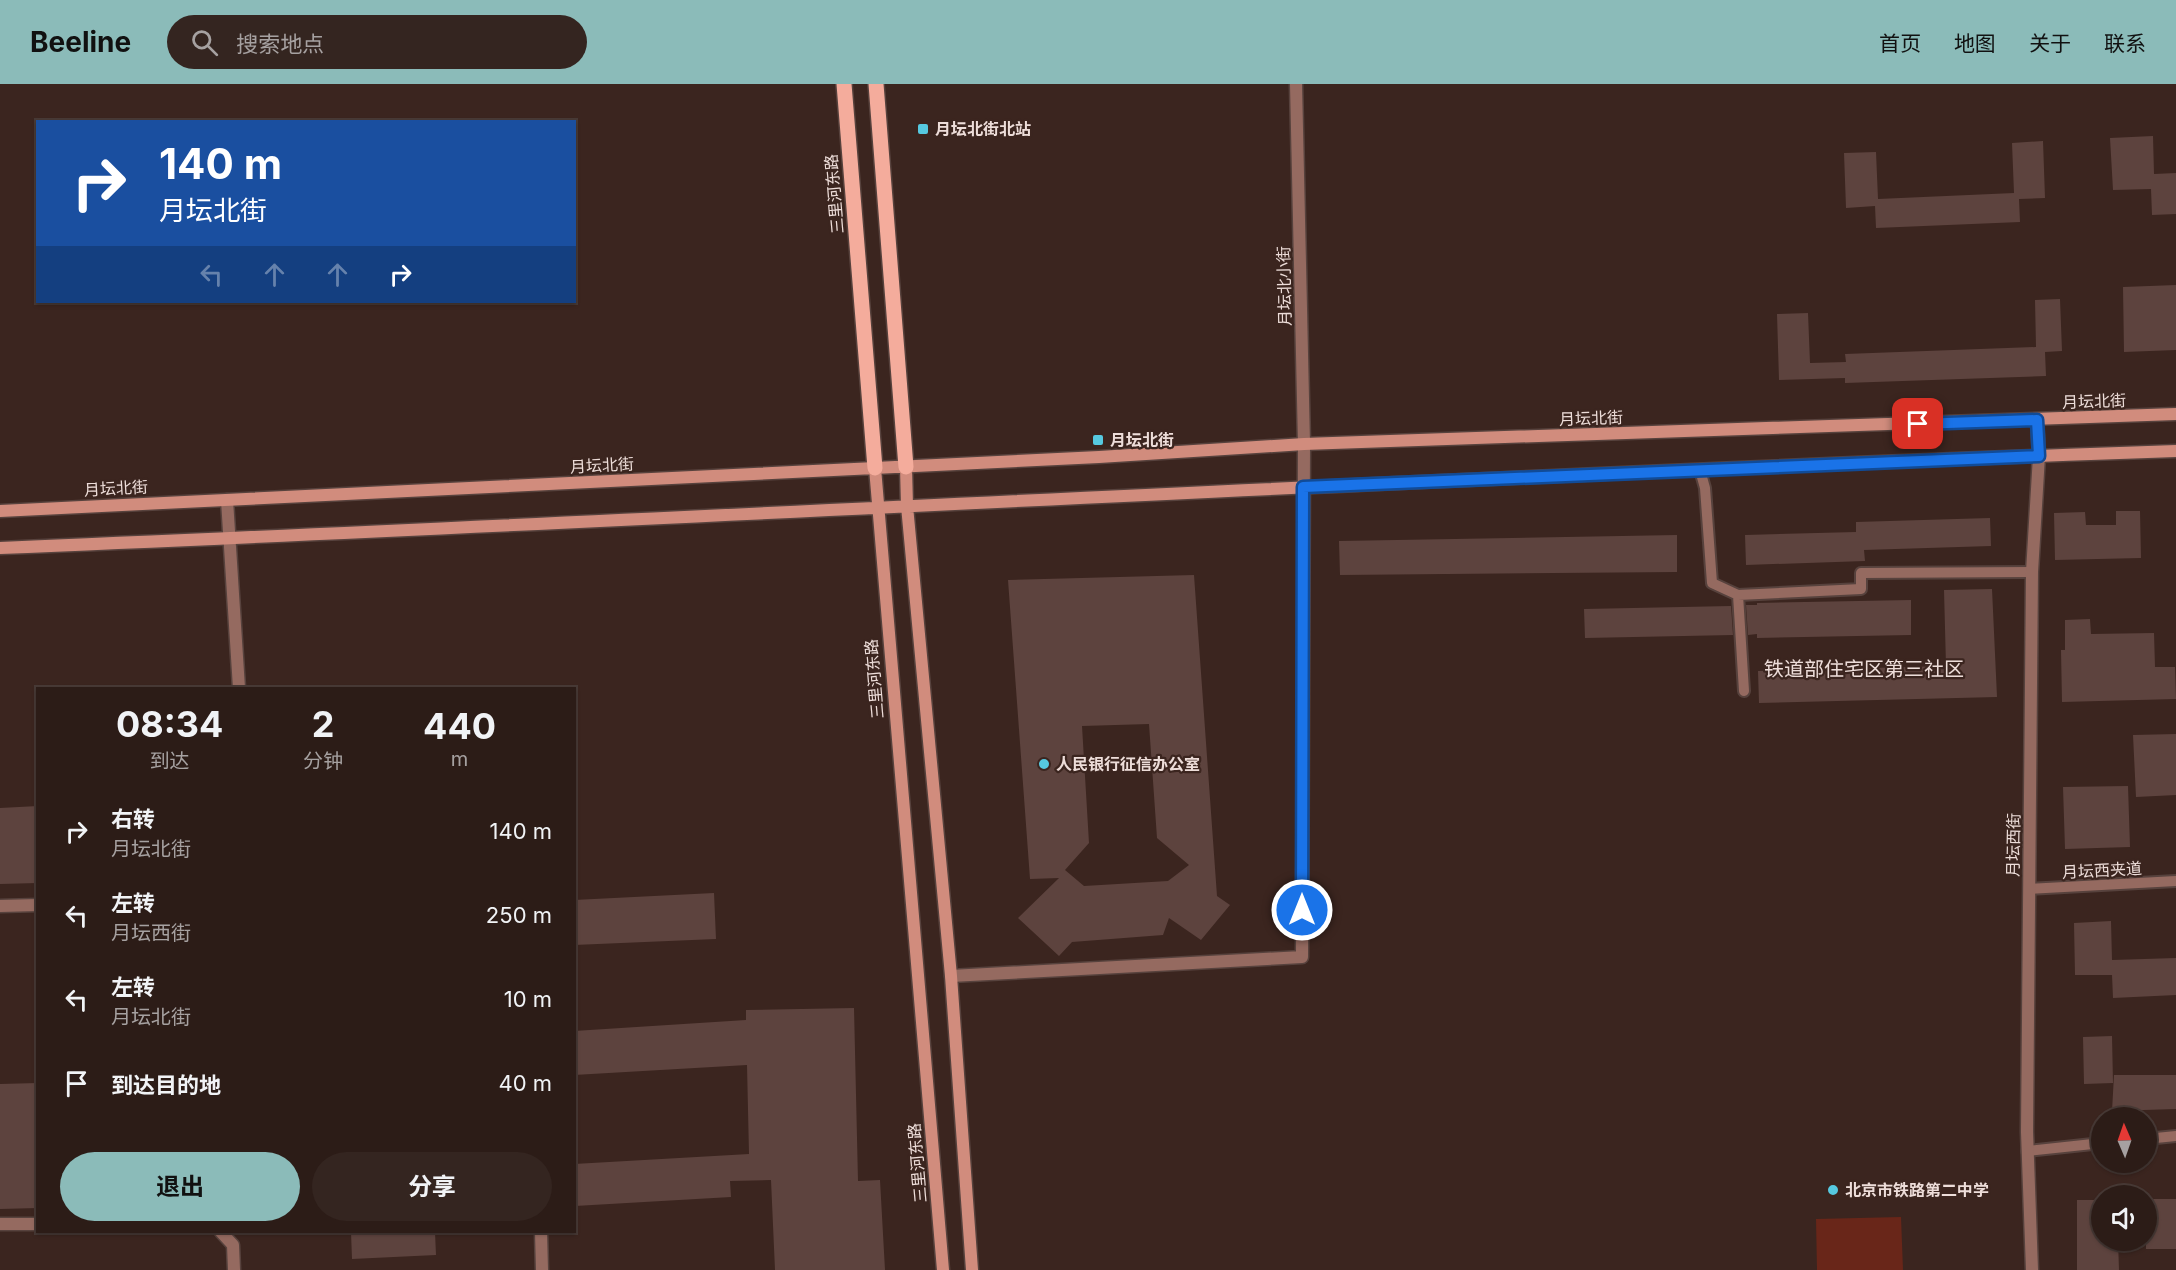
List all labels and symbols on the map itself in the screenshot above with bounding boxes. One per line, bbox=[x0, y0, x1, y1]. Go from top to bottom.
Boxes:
place label: 月坛北街北站 bbox=[935, 119, 1031, 139]
marker: 月坛北街北站 bbox=[916, 122, 930, 136]
street label: 三里河东路 bbox=[821, 153, 847, 235]
street label: 月坛北小街 bbox=[1273, 246, 1295, 326]
street label: 月坛北街 bbox=[2062, 390, 2126, 412]
pin bbox=[1892, 398, 1943, 449]
street label: 月坛北街 bbox=[1559, 407, 1623, 429]
place label: 月坛北街 bbox=[1110, 430, 1174, 450]
marker: 月坛北街 bbox=[1091, 433, 1105, 447]
street label: 月坛北街 bbox=[570, 453, 634, 477]
street label: 月坛北街 bbox=[84, 476, 148, 500]
street label: 三里河东路 bbox=[861, 638, 887, 720]
district label: 铁道部住宅区第三社区 bbox=[1764, 657, 1964, 681]
place label: 人民银行征信办公室 bbox=[1056, 754, 1200, 774]
marker: 人民银行征信办公室 bbox=[1037, 757, 1051, 771]
street label: 月坛西街 bbox=[2002, 813, 2024, 877]
street label: 月坛西夹道 bbox=[2062, 858, 2142, 882]
position arrow bbox=[1270, 878, 1334, 942]
north arrow bbox=[2091, 1107, 2157, 1173]
street label: 三里河东路 bbox=[904, 1122, 930, 1204]
place label: 北京市铁路第二中学 bbox=[1845, 1180, 1989, 1200]
marker: 北京市铁路第二中学 bbox=[1826, 1183, 1840, 1197]

